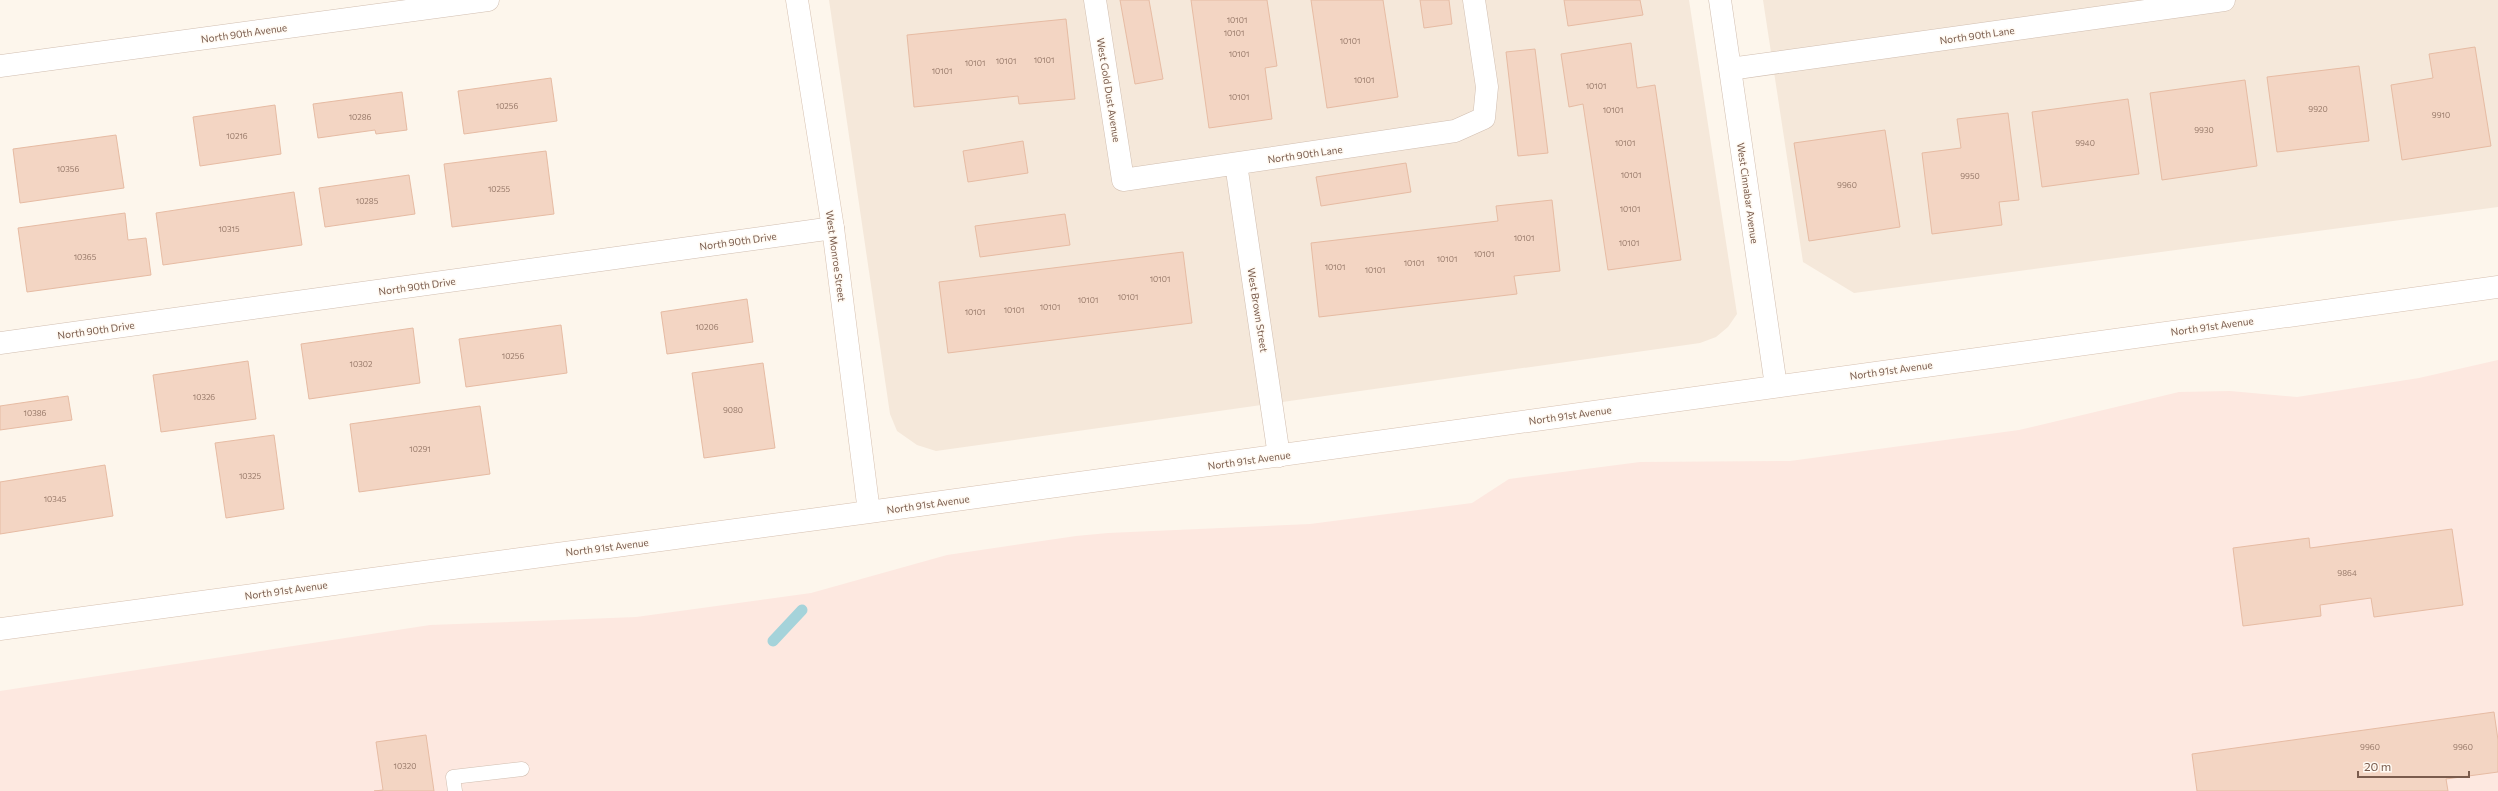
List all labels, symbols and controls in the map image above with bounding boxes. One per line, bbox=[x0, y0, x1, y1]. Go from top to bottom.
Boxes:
house number: 10101 bbox=[1227, 15, 1247, 25]
street label: North 90th Avenue bbox=[200, 21, 288, 45]
street label: North 90th Lane bbox=[1939, 24, 2015, 46]
house number: 10101 bbox=[1224, 28, 1244, 38]
house number: 10101 bbox=[1340, 36, 1360, 46]
street label: West Gold Dust Avenue bbox=[1095, 37, 1123, 143]
house number: 10101 bbox=[1229, 49, 1249, 59]
house number: 10101 bbox=[1034, 55, 1054, 65]
house number: 10101 bbox=[996, 56, 1016, 66]
house number: 10101 bbox=[965, 58, 985, 68]
house number: 10101 bbox=[932, 66, 952, 76]
house number: 10101 bbox=[1354, 75, 1374, 85]
house number: 10101 bbox=[1586, 81, 1606, 91]
house number: 10101 bbox=[1229, 92, 1249, 102]
house number: 10256 bbox=[496, 101, 518, 111]
house number: 9920 bbox=[2308, 104, 2328, 114]
house number: 10101 bbox=[1603, 105, 1623, 115]
house number: 9910 bbox=[2432, 110, 2450, 120]
house number: 10286 bbox=[349, 112, 372, 122]
house number: 9930 bbox=[2194, 125, 2214, 135]
house number: 10216 bbox=[226, 131, 248, 141]
house number: 10101 bbox=[1615, 138, 1635, 148]
house number: 9940 bbox=[2075, 138, 2095, 148]
street label: West Cinnabar Avenue bbox=[1735, 142, 1761, 244]
street label: North 90th Lane bbox=[1267, 143, 1343, 165]
house number: 10356 bbox=[57, 164, 79, 174]
house number: 10101 bbox=[1621, 170, 1641, 180]
house number: 9950 bbox=[1960, 171, 1980, 181]
house number: 9960 bbox=[1837, 180, 1857, 190]
house number: 10255 bbox=[488, 184, 511, 194]
house number: 10285 bbox=[356, 196, 379, 206]
house number: 10101 bbox=[1620, 204, 1640, 214]
street label: West Monroe Street bbox=[824, 210, 848, 302]
house number: 10315 bbox=[218, 224, 240, 234]
street label: North 90th Drive bbox=[699, 230, 777, 252]
house number: 10101 bbox=[1514, 233, 1534, 243]
house number: 10101 bbox=[1619, 238, 1639, 248]
house number: 10101 bbox=[1474, 249, 1494, 259]
house number: 10365 bbox=[74, 252, 97, 262]
house number: 10101 bbox=[1437, 254, 1457, 264]
house number: 10101 bbox=[1404, 258, 1424, 268]
house number: 10101 bbox=[1325, 262, 1345, 272]
house number: 10101 bbox=[1365, 265, 1385, 275]
street label: West Brown Street bbox=[1245, 267, 1271, 353]
house number: 10101 bbox=[1150, 274, 1170, 284]
street label: North 90th Drive bbox=[378, 275, 456, 297]
house number: 10101 bbox=[1118, 292, 1138, 302]
house number: 10101 bbox=[1078, 295, 1098, 305]
house number: 10101 bbox=[1040, 302, 1060, 312]
house number: 10101 bbox=[1004, 305, 1024, 315]
house number: 10101 bbox=[965, 307, 985, 317]
street label: North 91st Avenue bbox=[2170, 314, 2254, 338]
street label: North 90th Drive bbox=[57, 319, 135, 341]
house number: 10206 bbox=[695, 322, 719, 332]
house number: 10256 bbox=[502, 351, 524, 361]
street label: North 91st Avenue bbox=[1849, 358, 1933, 382]
house number: 10302 bbox=[350, 359, 373, 369]
house number: 10326 bbox=[193, 392, 215, 402]
street label: North 91st Avenue bbox=[1528, 403, 1612, 427]
house number: 9080 bbox=[723, 405, 743, 415]
house number: 10386 bbox=[24, 408, 47, 418]
house number: 10291 bbox=[409, 444, 431, 454]
street label: North 91st Avenue bbox=[1207, 448, 1291, 472]
house number: 10325 bbox=[239, 471, 261, 481]
street label: North 91st Avenue bbox=[886, 492, 970, 516]
house number: 10345 bbox=[44, 494, 67, 504]
street label: North 91st Avenue bbox=[565, 536, 649, 558]
house number: 9864 bbox=[2337, 568, 2357, 578]
street label: North 91st Avenue bbox=[244, 578, 328, 602]
house number: 9960 bbox=[2360, 742, 2380, 752]
house number: 9960 bbox=[2453, 742, 2473, 752]
scale bar bbox=[2358, 753, 2469, 779]
text: 20 m bbox=[2364, 759, 2391, 773]
house number: 10320 bbox=[394, 761, 416, 771]

